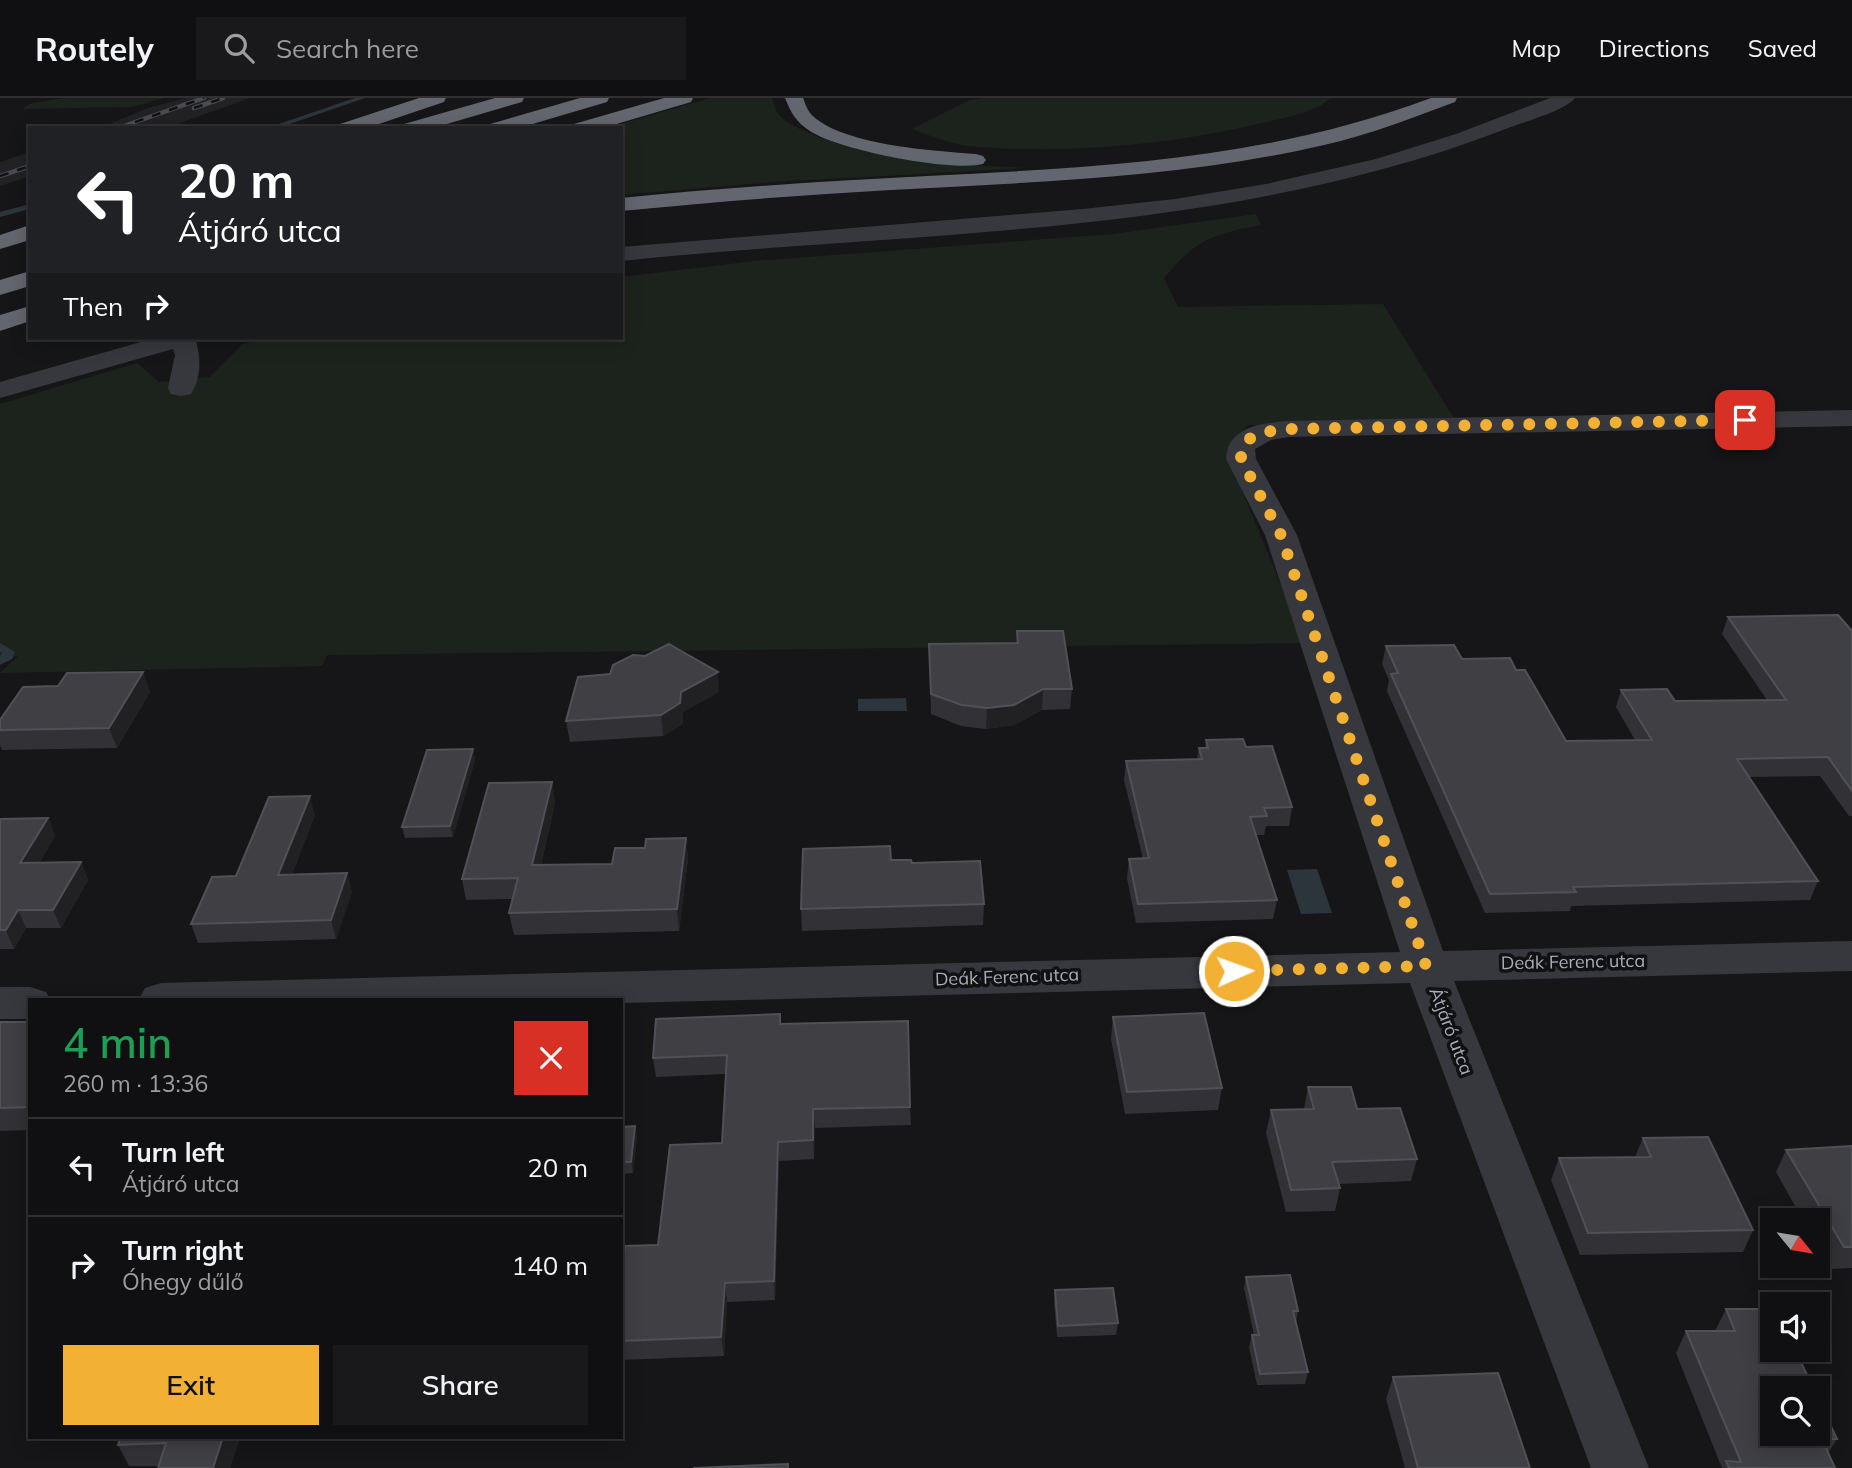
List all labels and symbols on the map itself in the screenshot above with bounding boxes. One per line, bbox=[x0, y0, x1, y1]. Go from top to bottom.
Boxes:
pin bbox=[1715, 390, 1775, 450]
position arrow bbox=[1197, 934, 1271, 1008]
street label: Deák Ferenc utca bbox=[1501, 949, 1645, 974]
street label: Deák Ferenc utca bbox=[935, 962, 1079, 991]
street label: Átjáró utca bbox=[1424, 984, 1479, 1078]
north arrow bbox=[1760, 1208, 1830, 1278]

